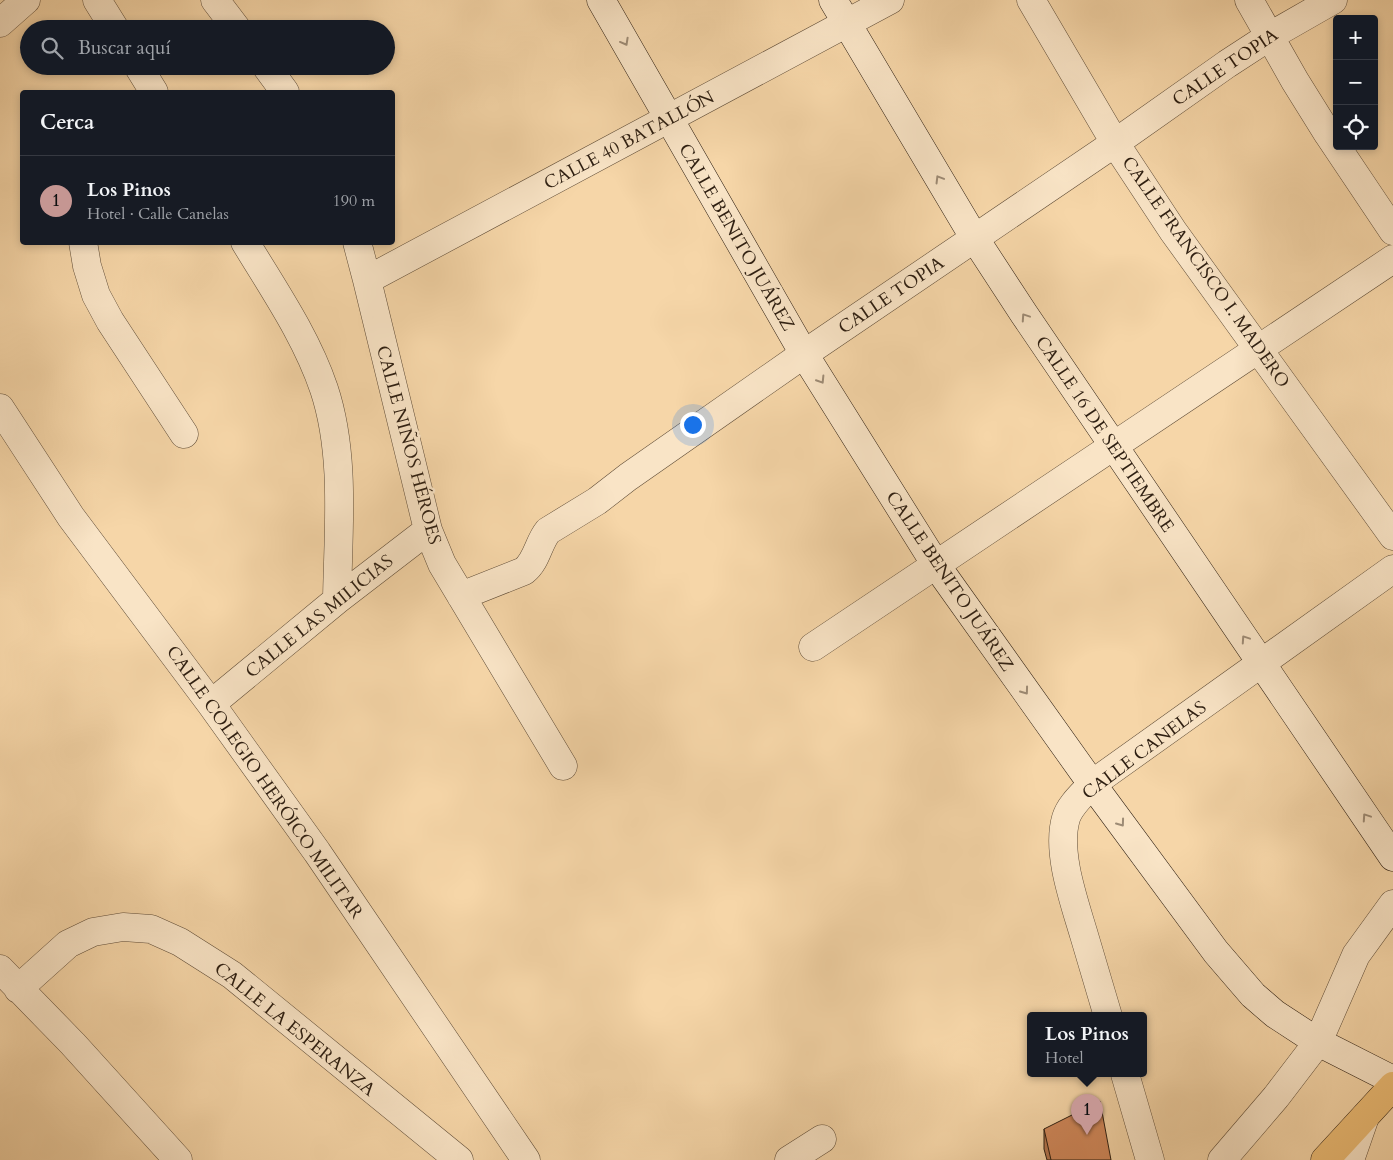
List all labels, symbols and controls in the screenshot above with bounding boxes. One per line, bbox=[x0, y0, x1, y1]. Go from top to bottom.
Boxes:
map controls bbox=[1333, 15, 1378, 150]
button: + bbox=[1333, 15, 1378, 60]
search box bbox=[20, 20, 395, 75]
street label: CALLE TOPIA bbox=[1167, 23, 1283, 112]
icon: search bbox=[38, 34, 66, 62]
text: Buscar aquí bbox=[78, 35, 171, 61]
one-way arrow bbox=[619, 37, 629, 46]
button: − bbox=[1333, 60, 1378, 105]
street label: CALLE 40 BATALLÓN bbox=[540, 85, 719, 196]
button: locate bbox=[1333, 105, 1378, 150]
text: Cerca bbox=[40, 108, 94, 137]
street label: CALLE BENITO JUÁREZ bbox=[673, 139, 801, 336]
street label: CALLE FRANCISCO I. MADERO bbox=[1116, 152, 1295, 393]
one-way arrow bbox=[935, 176, 945, 185]
text: Los Pinos bbox=[87, 177, 171, 203]
text: 1 bbox=[52, 190, 60, 212]
text: 190 m bbox=[333, 190, 375, 212]
text: Hotel · Calle Canelas bbox=[87, 203, 229, 225]
street label: CALLE TOPIA bbox=[833, 251, 949, 340]
one-way arrow bbox=[1022, 313, 1032, 322]
street label: CALLE 16 DE SEPTIEMBRE bbox=[1029, 331, 1180, 537]
street label: CALLE NIÑOS HÉROES bbox=[370, 343, 447, 547]
one-way arrow bbox=[814, 375, 824, 384]
your location bbox=[680, 412, 706, 438]
street label: CALLE BENITO JUÁREZ bbox=[880, 486, 1019, 676]
street label: CALLE LAS MILICIAS bbox=[240, 549, 399, 684]
one-way arrow bbox=[1242, 635, 1251, 644]
street label: CALLE COLEGIO HERÓICO MILITAR bbox=[160, 641, 369, 924]
one-way arrow bbox=[1020, 685, 1028, 694]
street label: CALLE CANELAS bbox=[1077, 695, 1212, 806]
one-way arrow bbox=[1363, 813, 1372, 823]
one-way arrow bbox=[1115, 817, 1123, 826]
street label: CALLE LA ESPERANZA bbox=[209, 956, 381, 1102]
popup bbox=[1027, 1012, 1147, 1077]
text: Los Pinos bbox=[1045, 1021, 1129, 1047]
text: Hotel bbox=[1045, 1047, 1084, 1069]
pin: 1 bbox=[1071, 1094, 1103, 1135]

